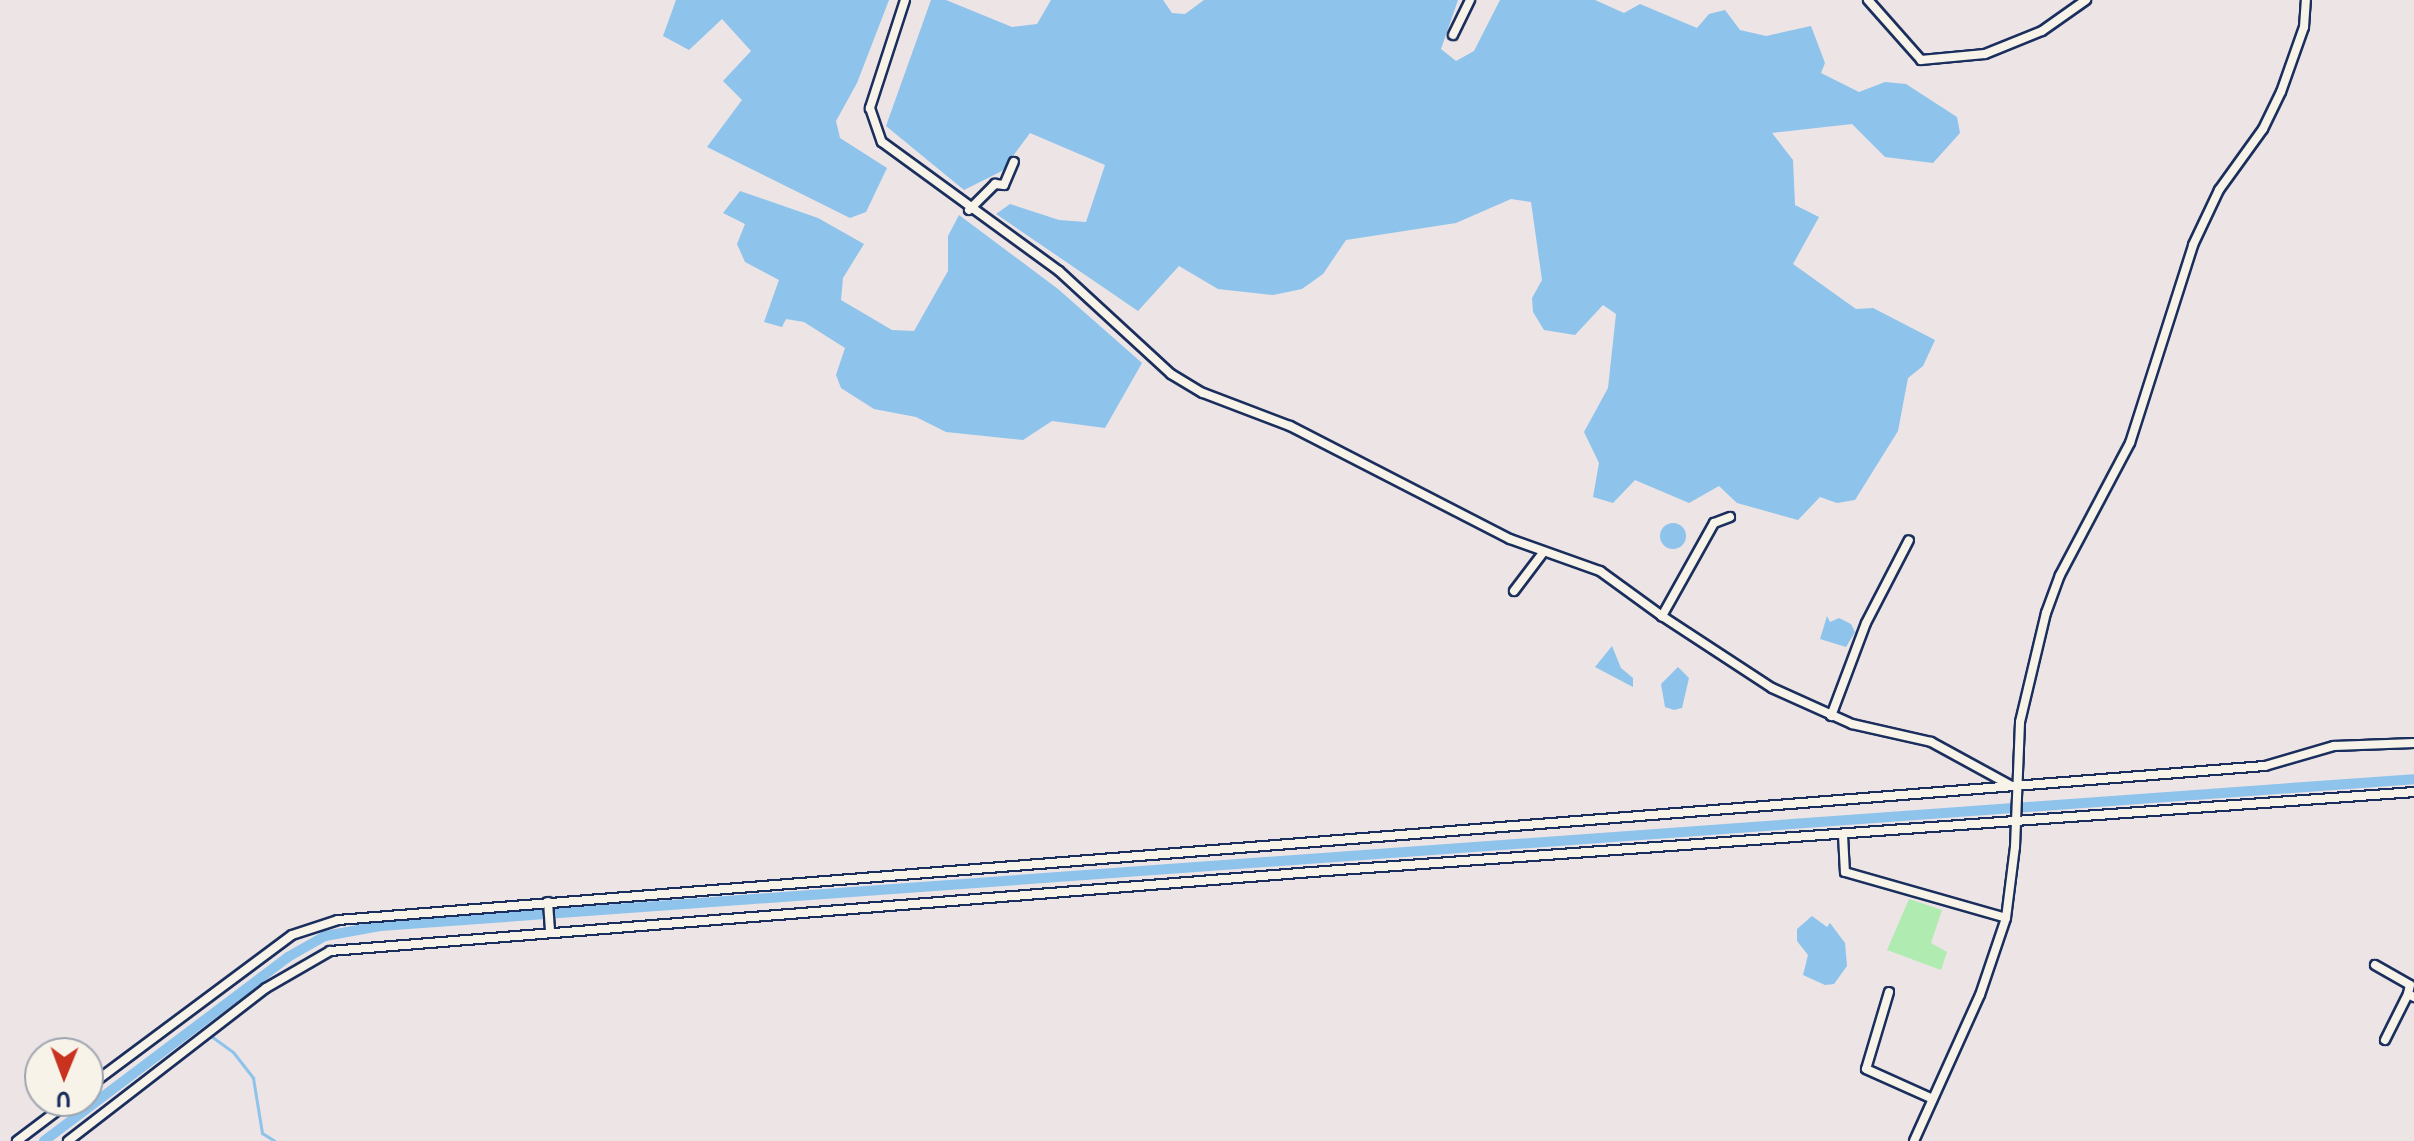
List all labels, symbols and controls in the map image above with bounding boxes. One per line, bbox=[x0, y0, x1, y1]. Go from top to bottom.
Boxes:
north arrow bbox=[24, 1037, 104, 1117]
text: U bbox=[56, 1086, 71, 1113]

